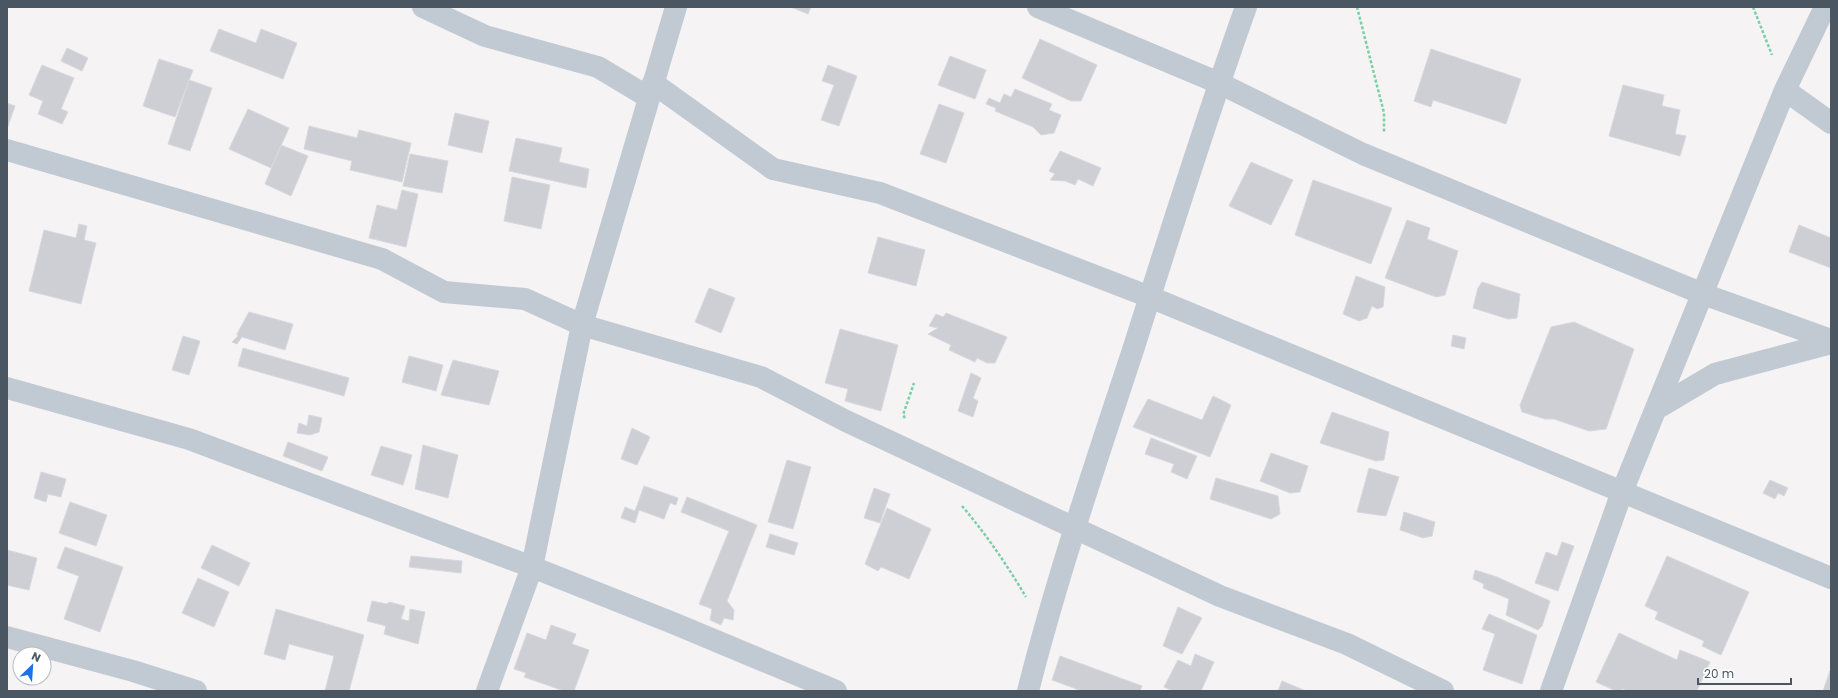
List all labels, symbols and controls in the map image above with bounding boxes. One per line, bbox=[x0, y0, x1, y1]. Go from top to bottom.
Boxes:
north arrow bbox=[12, 646, 52, 686]
text: N bbox=[29, 648, 43, 666]
scale bar bbox=[1698, 660, 1791, 686]
text: 20 m bbox=[1704, 665, 1734, 682]

